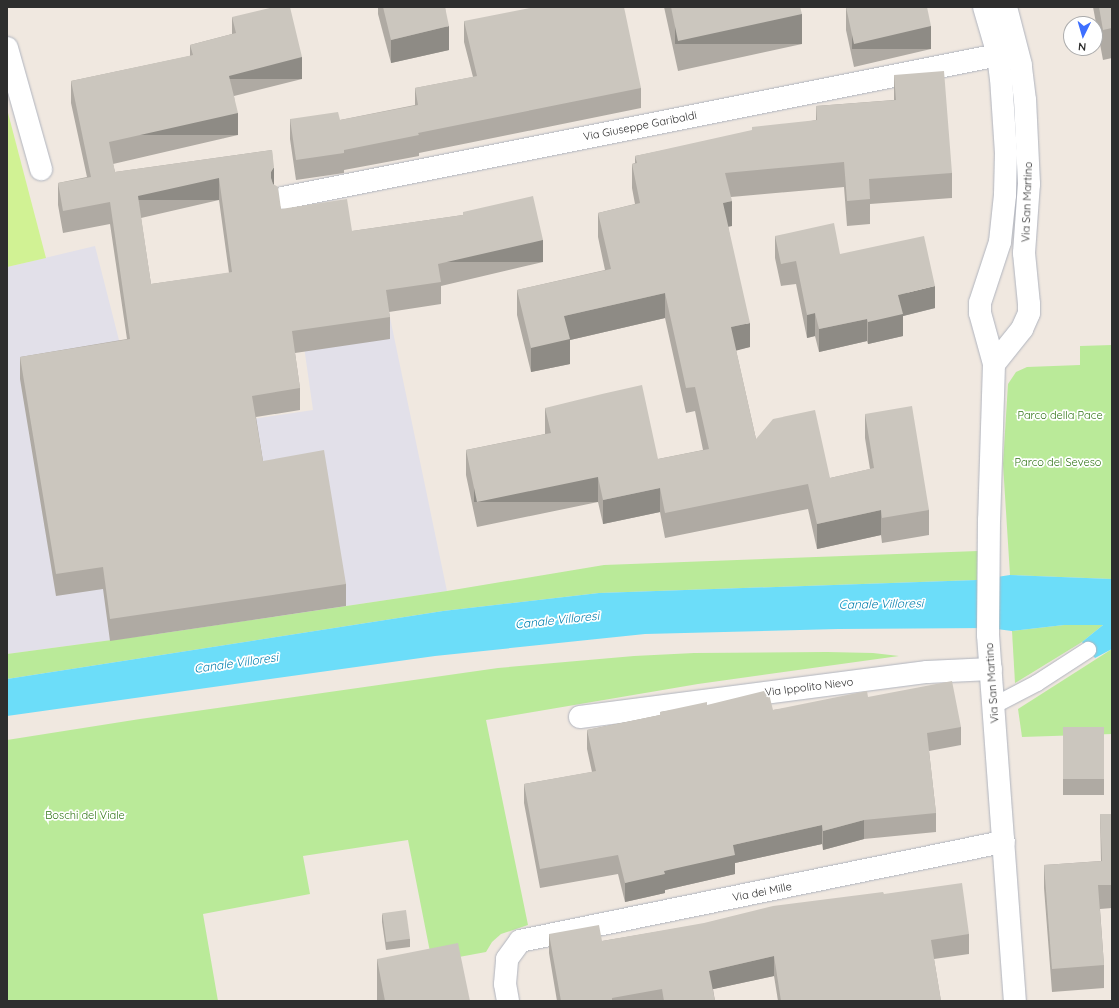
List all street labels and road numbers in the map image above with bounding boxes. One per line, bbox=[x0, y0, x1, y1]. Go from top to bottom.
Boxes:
street label: Via Giuseppe Garibaldi bbox=[582, 109, 698, 143]
street label: Via San Martino bbox=[1019, 161, 1035, 243]
street label: Via San Martino bbox=[983, 642, 1001, 724]
street label: Via Ippolito Nievo bbox=[764, 675, 854, 699]
street label: Via dei Mille bbox=[731, 880, 793, 904]

